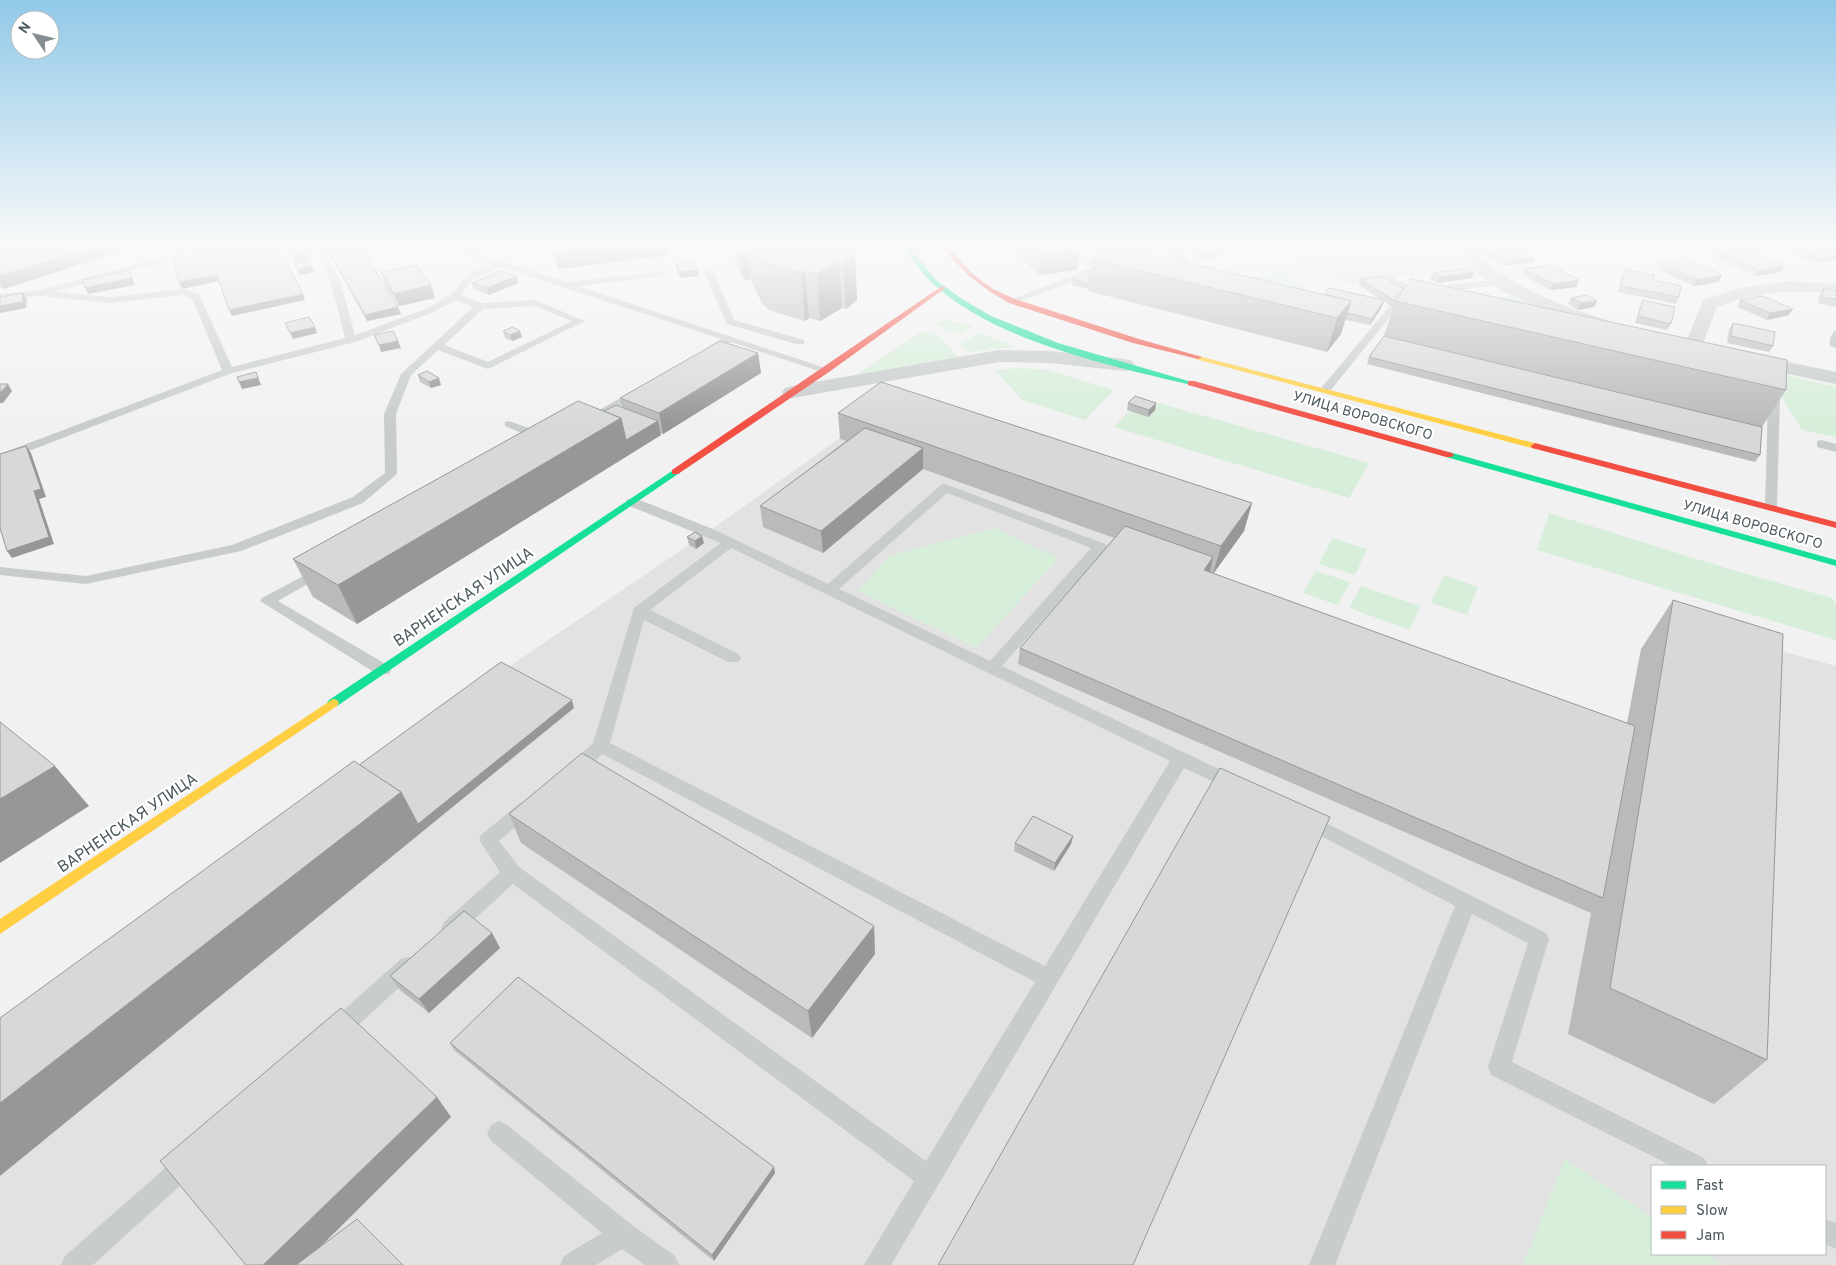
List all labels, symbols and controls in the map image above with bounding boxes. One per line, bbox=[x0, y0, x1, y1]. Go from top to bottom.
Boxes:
north arrow bbox=[10, 10, 60, 60]
text: N bbox=[16, 19, 35, 37]
street label: УЛИЦА ВОРОВСКОГО bbox=[1291, 388, 1434, 445]
street label: УЛИЦА ВОРОВСКОГО bbox=[1681, 497, 1824, 554]
street label: ВАРНЕНСКАЯ УЛИЦА bbox=[390, 543, 538, 652]
street label: ВАРНЕНСКАЯ УЛИЦА bbox=[54, 769, 202, 878]
legend bbox=[1651, 1165, 1826, 1255]
text: Fast bbox=[1696, 1177, 1724, 1196]
text: Slow bbox=[1696, 1202, 1728, 1221]
text: Jam bbox=[1696, 1227, 1725, 1246]

